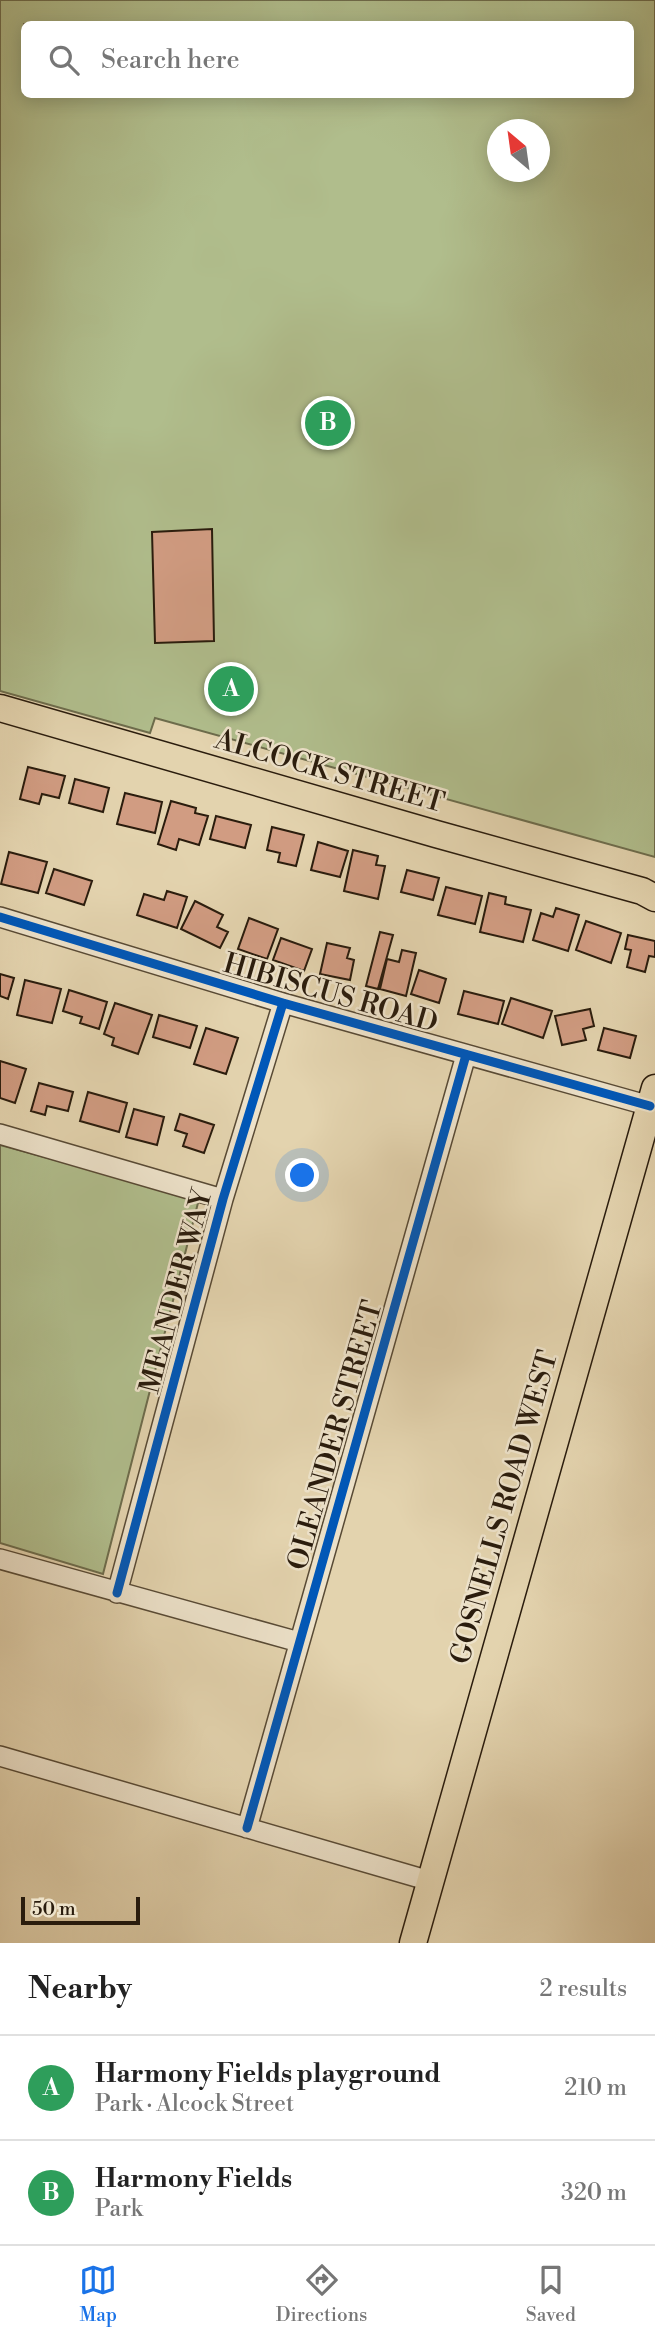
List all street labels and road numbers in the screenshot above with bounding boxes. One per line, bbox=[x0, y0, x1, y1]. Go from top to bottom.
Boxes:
street label: ALCOCK STREET bbox=[210, 722, 448, 821]
street label: HIBISCUS ROAD bbox=[219, 946, 442, 1041]
street label: MEANDER WAY bbox=[132, 1184, 221, 1397]
street label: OLEANDER STREET bbox=[280, 1297, 391, 1574]
street label: GOSNELLS ROAD WEST bbox=[443, 1347, 566, 1668]

